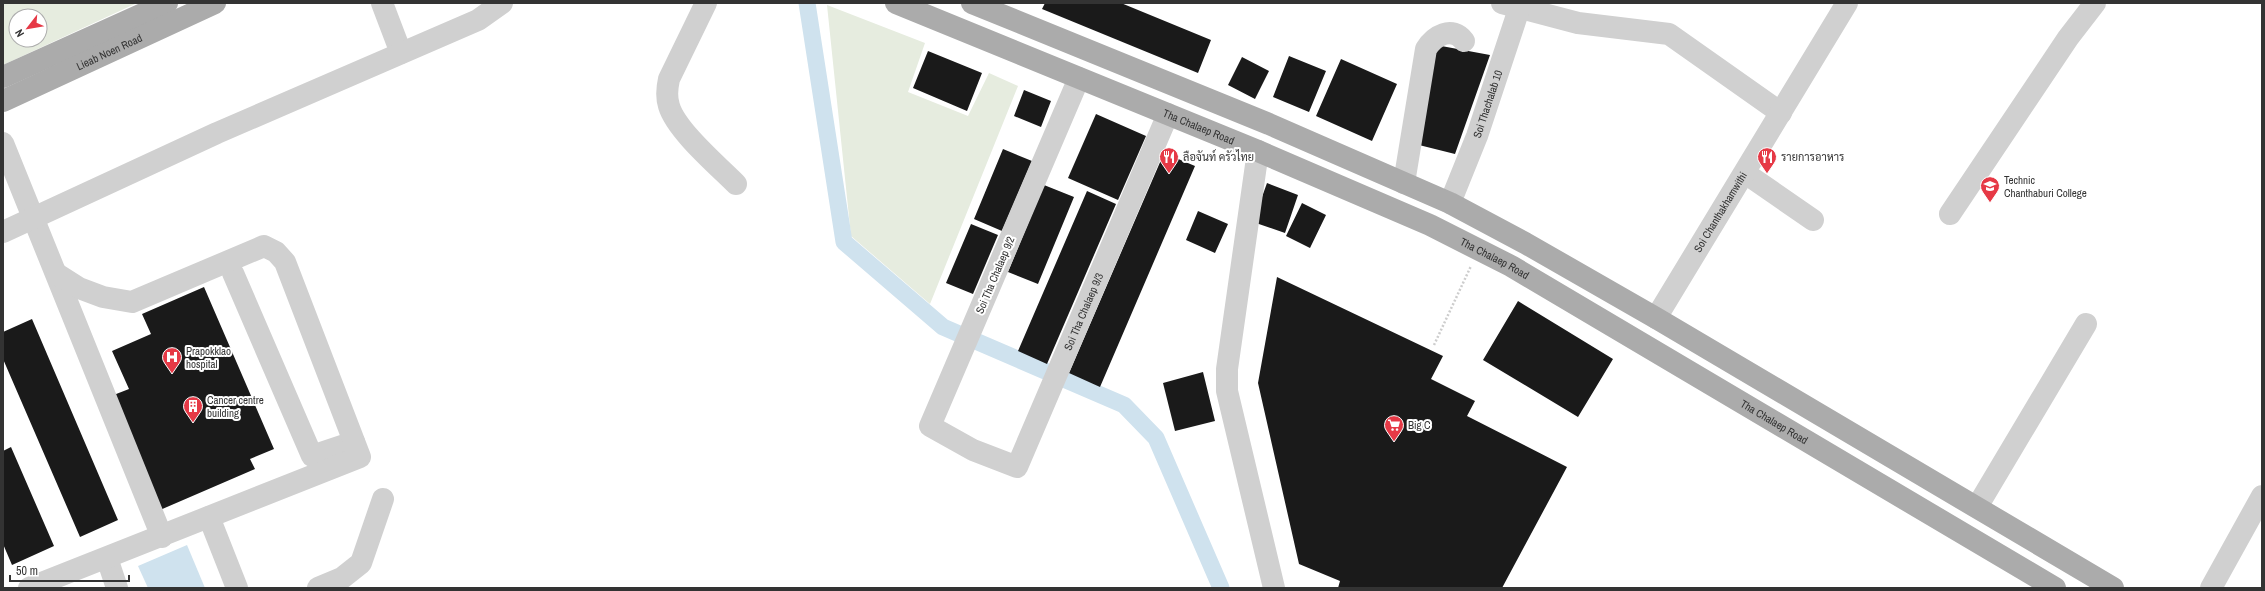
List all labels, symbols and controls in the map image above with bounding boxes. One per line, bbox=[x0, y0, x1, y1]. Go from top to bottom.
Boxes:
north arrow bbox=[8, 8, 48, 48]
text: N bbox=[12, 27, 27, 40]
street label: Lieab Noen Road bbox=[74, 31, 144, 73]
street label: Soi Thachalab 10 bbox=[1470, 68, 1505, 140]
street label: Tha Chalaep Road bbox=[1161, 106, 1236, 148]
restaurant icon: ลือจันท์ ครัวไทย bbox=[1158, 146, 1180, 174]
restaurant icon: รายการอาหาร bbox=[1756, 146, 1778, 174]
place label: ลือจันท์ ครัวไทย bbox=[1183, 149, 1254, 164]
place label: รายการอาหาร bbox=[1781, 150, 1844, 164]
street label: Soi Chanthakhamwithi bbox=[1691, 169, 1750, 255]
place label: Technic Chanthaburi College bbox=[2004, 173, 2087, 200]
school or university icon: Technic Chanthaburi College bbox=[1979, 175, 2001, 203]
street label: Soi Tha Chalaep 9/2 bbox=[972, 234, 1018, 316]
street label: Tha Chalaep Road bbox=[1458, 234, 1532, 282]
street label: Soi Tha Chalaep 9/3 bbox=[1061, 271, 1106, 352]
place label: Prapokklao hospital bbox=[186, 344, 231, 371]
hospital icon: Prapokklao hospital bbox=[161, 346, 183, 374]
place label: Cancer centre building bbox=[207, 393, 264, 420]
building icon: Cancer centre building bbox=[182, 395, 204, 423]
street label: Tha Chalaep Road bbox=[1738, 396, 1810, 447]
supermarket icon: Big C bbox=[1383, 414, 1405, 442]
place label: Big C bbox=[1408, 418, 1431, 432]
scale bar bbox=[10, 557, 129, 583]
text: 50 m bbox=[16, 563, 38, 579]

